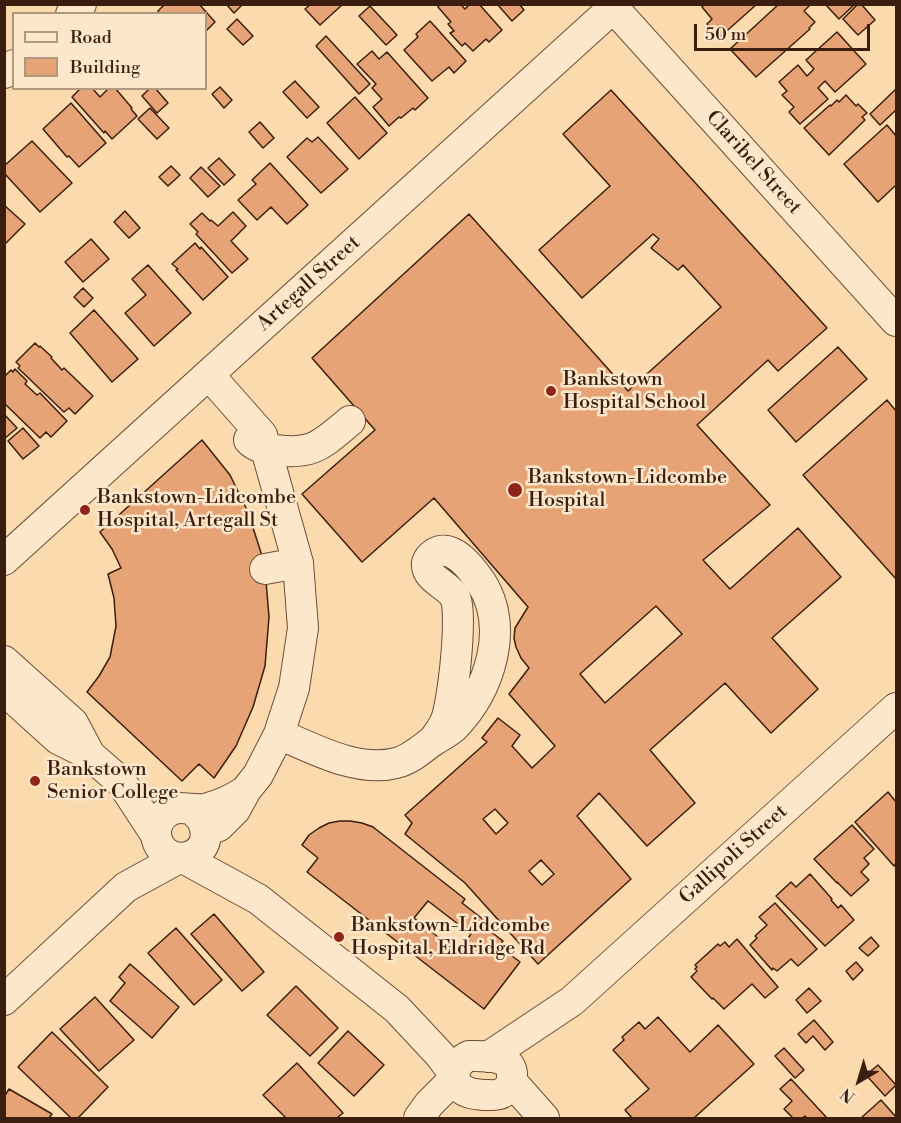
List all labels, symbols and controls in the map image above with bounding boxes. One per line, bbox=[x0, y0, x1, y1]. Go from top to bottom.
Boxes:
legend bbox=[12, 12, 207, 90]
scale bar bbox=[697, 12, 872, 50]
text: 50 m bbox=[705, 23, 746, 46]
text: Road bbox=[70, 26, 112, 49]
text: Building bbox=[70, 56, 140, 79]
street label: Claribel Street bbox=[700, 106, 806, 220]
street label: Artegall Street bbox=[252, 231, 366, 337]
place label: Bankstown Hospital School bbox=[563, 368, 706, 415]
marker: Bankstown Hospital School bbox=[544, 384, 558, 398]
place label: Bankstown-Lidcombe Hospital bbox=[528, 466, 727, 513]
marker: Bankstown-Lidcombe Hospital bbox=[506, 481, 524, 499]
place label: Bankstown-Lidcombe Hospital, Artegall St bbox=[97, 486, 296, 533]
marker: Bankstown-Lidcombe Hospital, Artegall St bbox=[78, 503, 92, 517]
place label: Bankstown Senior College bbox=[47, 758, 178, 805]
marker: Bankstown Senior College bbox=[28, 774, 42, 788]
street label: Gallipoli Street bbox=[675, 800, 793, 910]
place label: Bankstown-Lidcombe Hospital, Eldridge Rd bbox=[351, 914, 550, 961]
marker: Bankstown-Lidcombe Hospital, Eldridge Rd bbox=[332, 930, 346, 944]
north arrow bbox=[829, 1051, 889, 1111]
text: N bbox=[837, 1083, 859, 1107]

